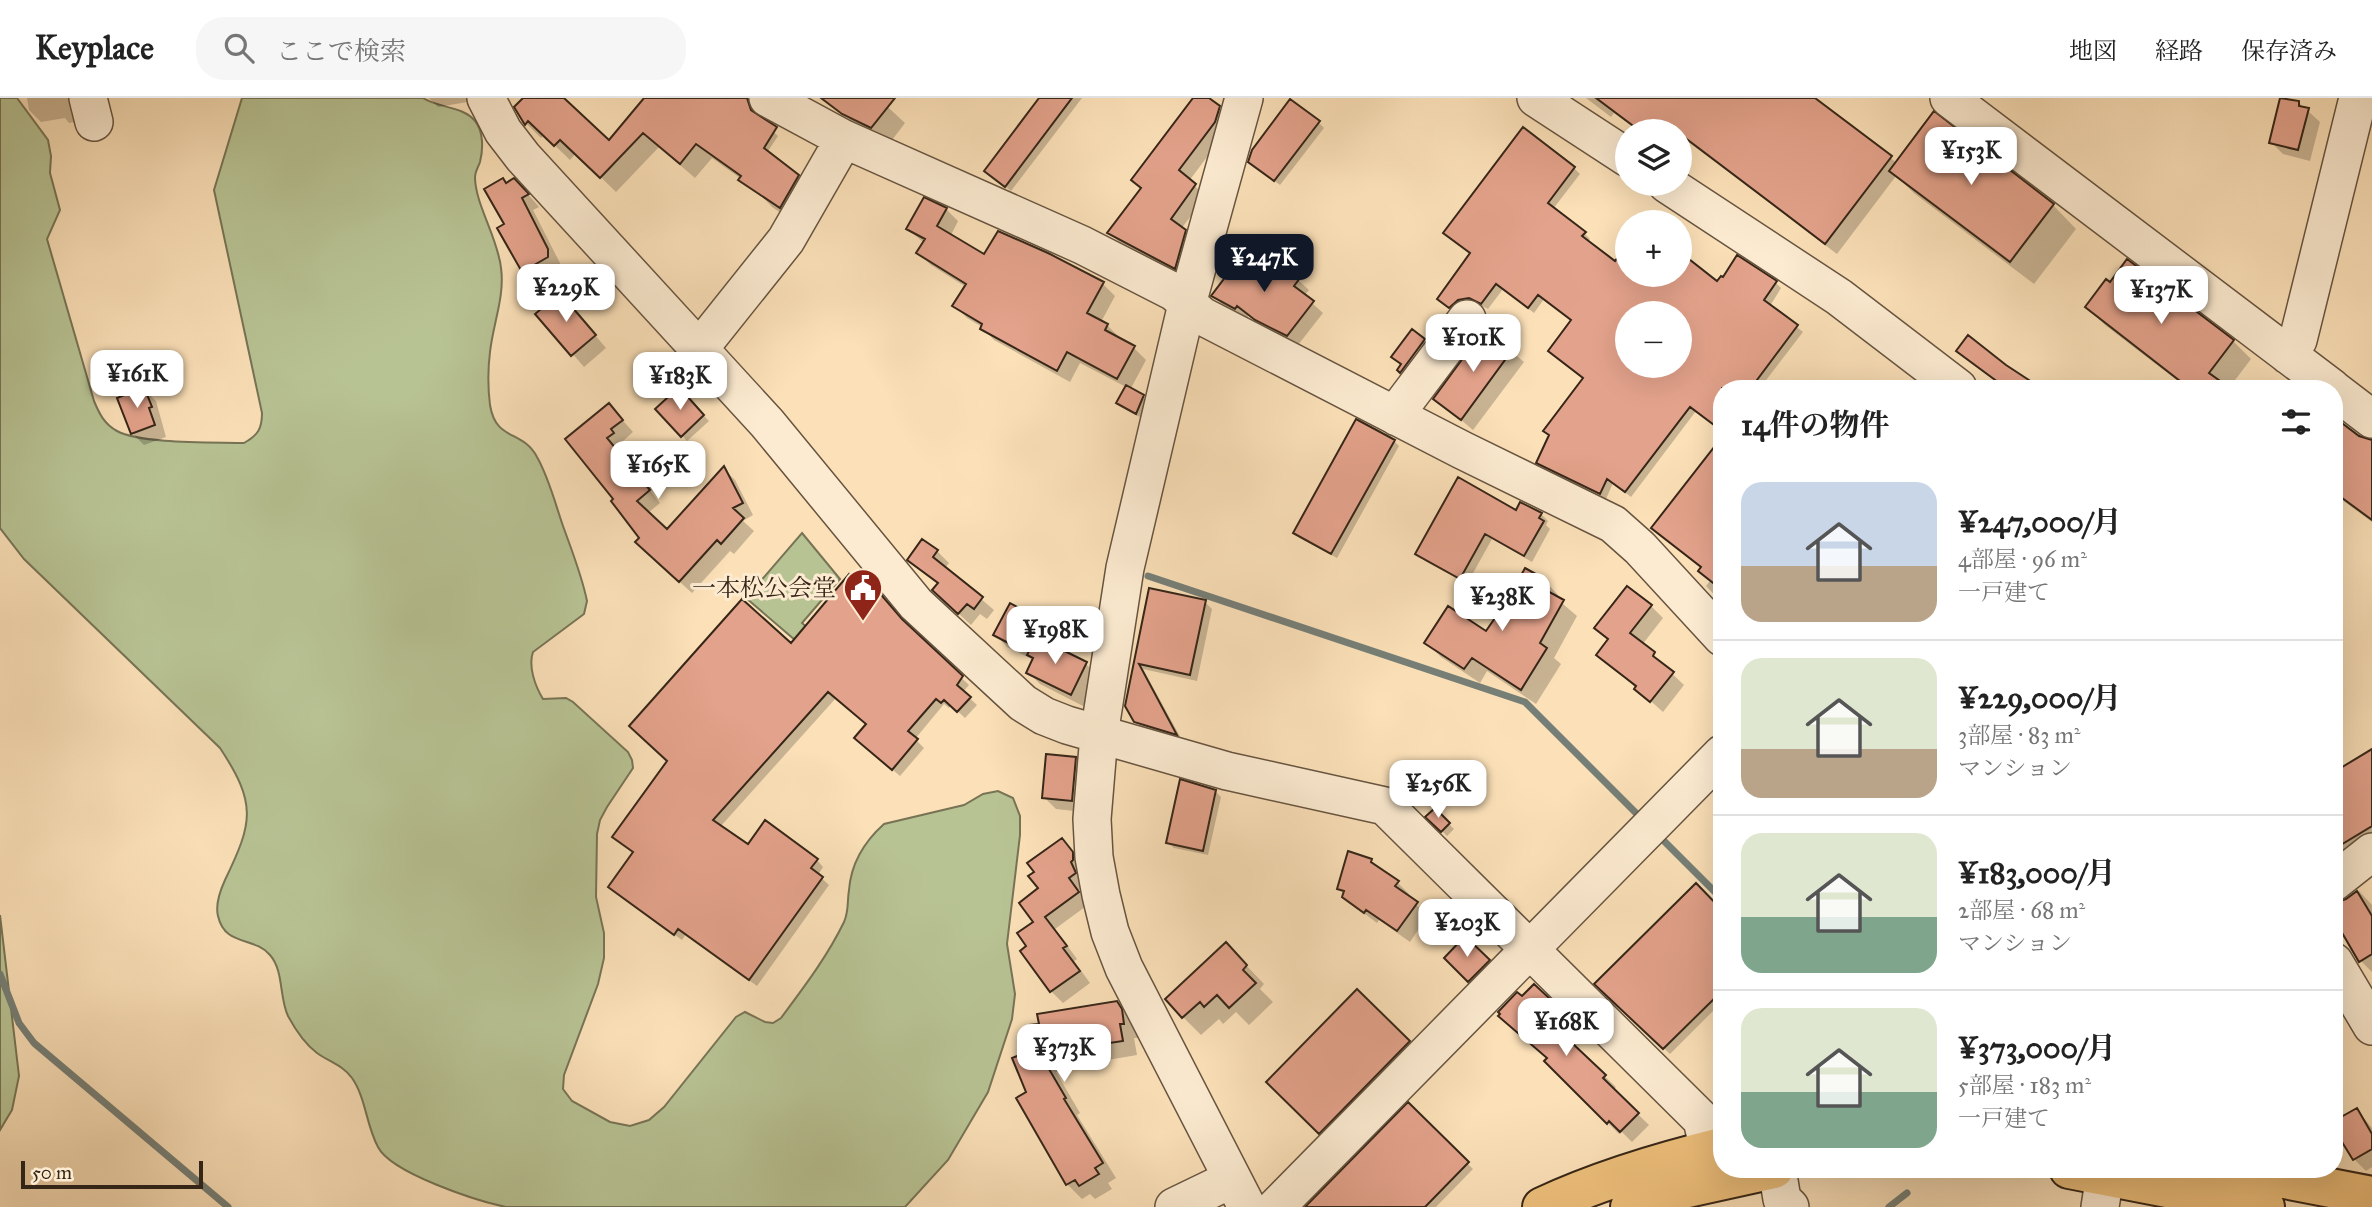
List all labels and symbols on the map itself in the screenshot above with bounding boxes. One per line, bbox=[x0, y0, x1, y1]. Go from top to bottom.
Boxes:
pin: ¥153K bbox=[1922, 127, 2020, 187]
pin: ¥247K bbox=[1215, 234, 1313, 294]
pin: ¥229K bbox=[517, 264, 615, 324]
pin: ¥137K bbox=[2112, 266, 2210, 326]
pin: ¥101K bbox=[1424, 314, 1522, 374]
pin: ¥161K bbox=[88, 350, 186, 410]
pin: ¥183K bbox=[631, 352, 729, 412]
pin: ¥165K bbox=[609, 442, 707, 501]
public building icon: 一本松公会堂 bbox=[842, 567, 884, 622]
place label: 一本松公会堂 bbox=[692, 573, 836, 603]
pin: ¥238K bbox=[1453, 574, 1551, 633]
pin: ¥198K bbox=[1006, 606, 1104, 666]
pin: ¥256K bbox=[1389, 760, 1487, 820]
pin: ¥203K bbox=[1418, 900, 1516, 959]
pin: ¥168K bbox=[1517, 998, 1615, 1058]
pin: ¥373K bbox=[1015, 1024, 1113, 1084]
scale bar bbox=[21, 1158, 203, 1190]

